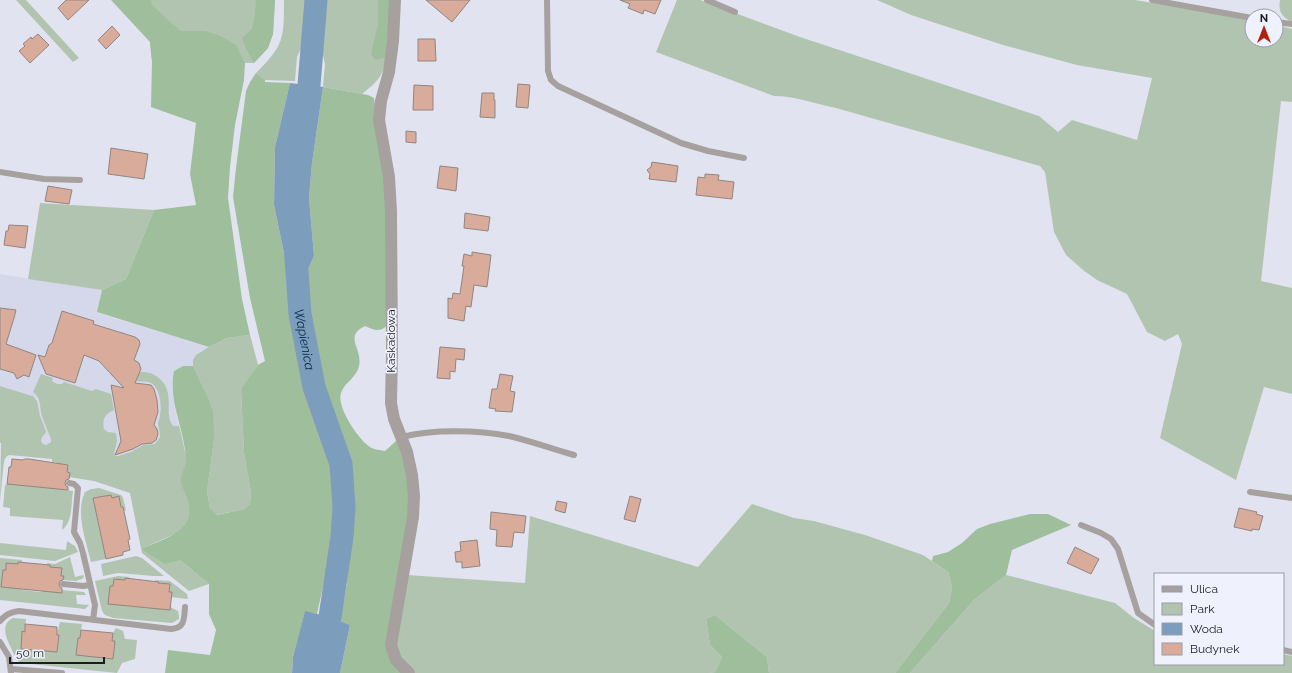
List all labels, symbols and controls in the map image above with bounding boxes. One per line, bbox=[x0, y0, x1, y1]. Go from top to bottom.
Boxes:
north arrow bbox=[1244, 8, 1284, 48]
text: N bbox=[1260, 12, 1268, 25]
water label: Wapienica bbox=[291, 308, 318, 372]
street label: Kaskadowa bbox=[384, 309, 398, 373]
legend bbox=[1154, 573, 1284, 665]
text: Ulica bbox=[1190, 582, 1218, 596]
text: Park bbox=[1190, 602, 1215, 616]
text: Woda bbox=[1190, 622, 1223, 636]
scale bar bbox=[10, 639, 104, 665]
text: Budynek bbox=[1190, 642, 1240, 656]
text: 50 m bbox=[16, 646, 44, 660]

